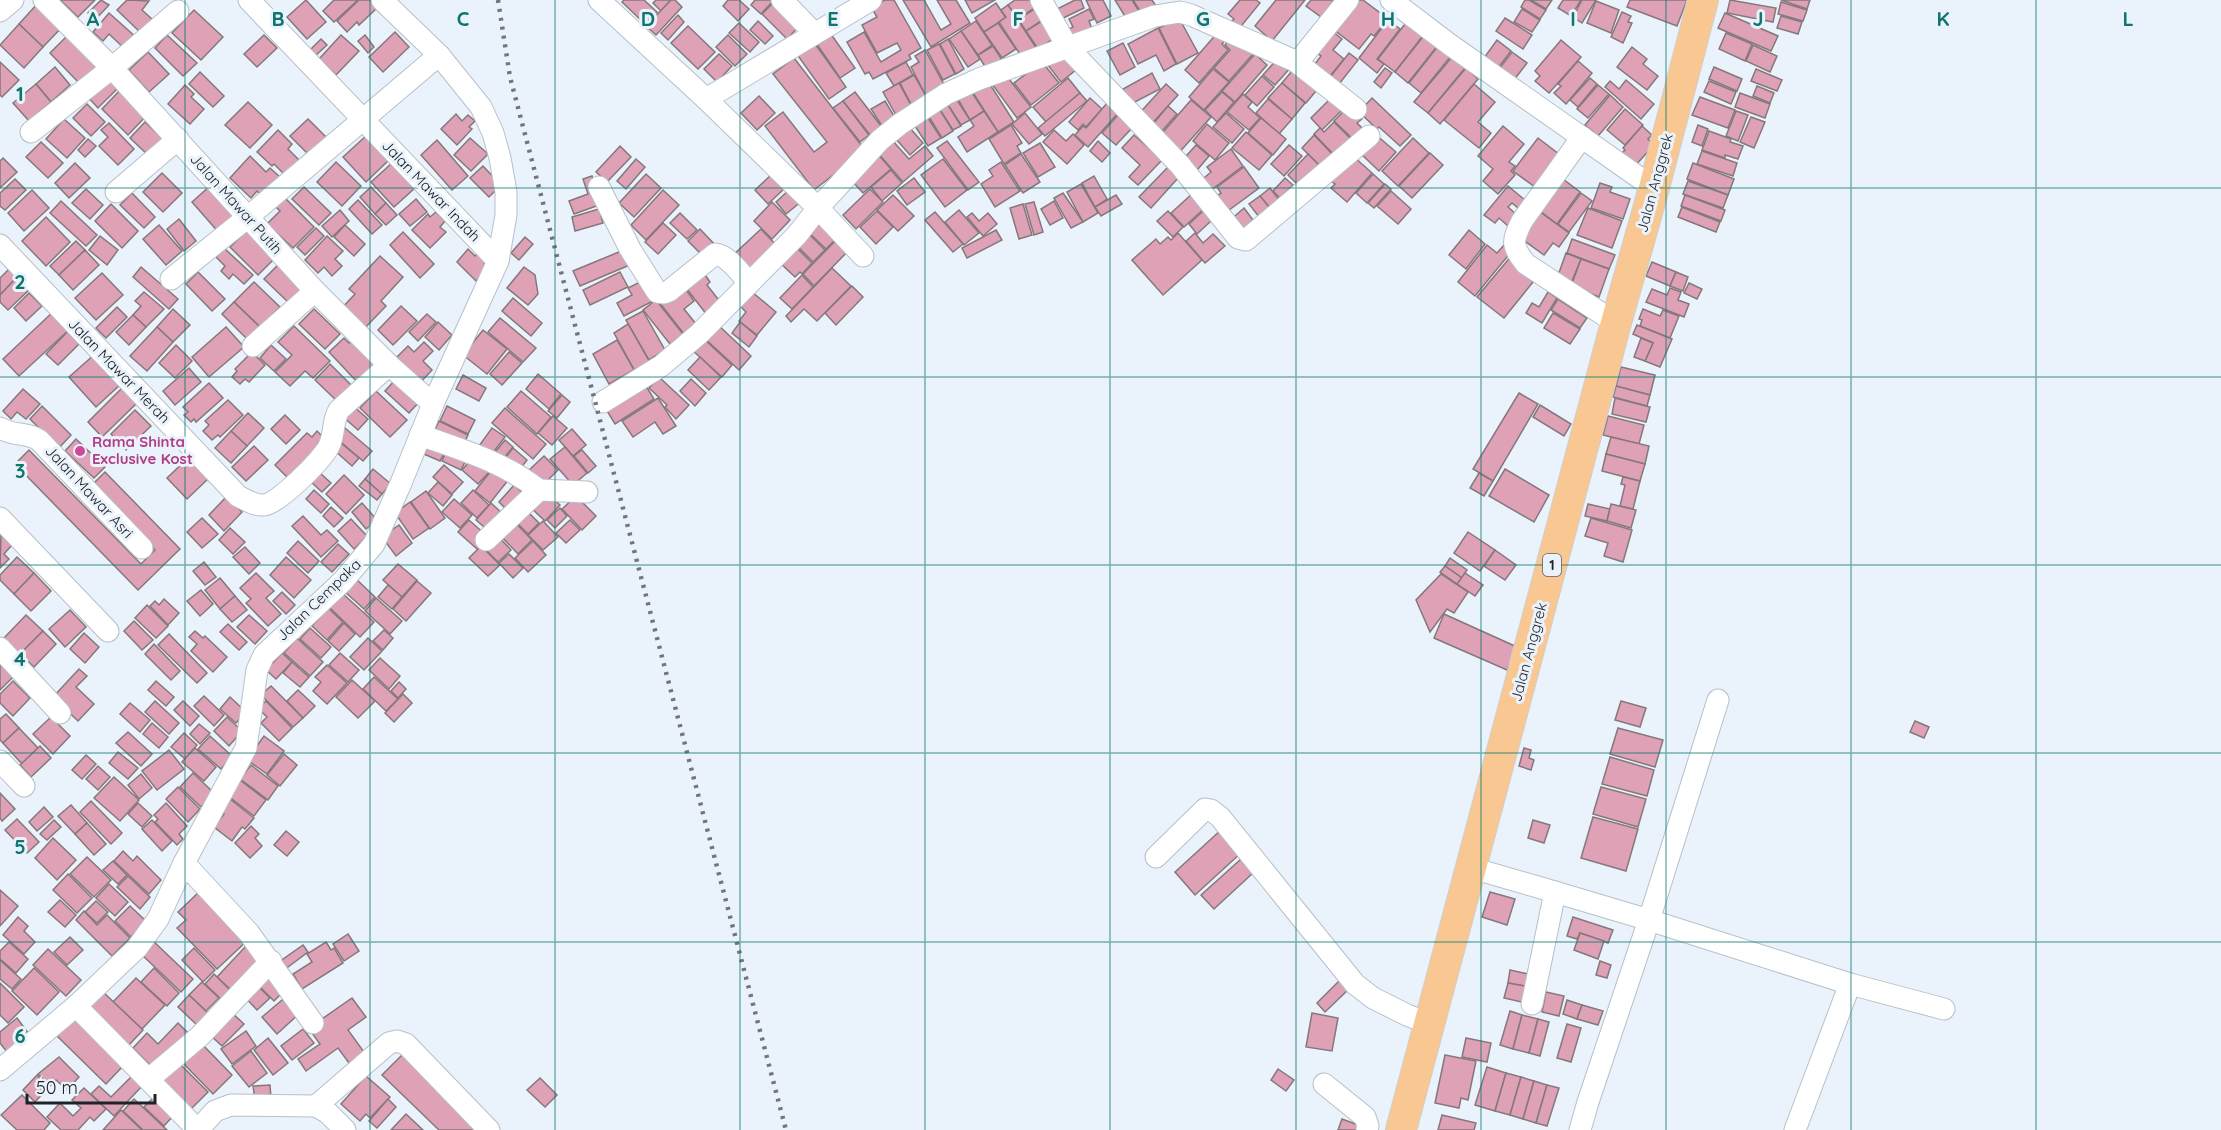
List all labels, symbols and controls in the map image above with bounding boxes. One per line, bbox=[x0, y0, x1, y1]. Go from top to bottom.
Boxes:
text: A bbox=[87, 6, 100, 31]
text: B bbox=[271, 6, 285, 31]
text: C bbox=[457, 6, 470, 31]
text: D bbox=[641, 6, 655, 31]
text: E bbox=[827, 6, 839, 31]
text: F bbox=[1012, 6, 1024, 31]
text: G bbox=[1196, 6, 1210, 31]
text: H bbox=[1381, 6, 1395, 31]
text: I bbox=[1570, 6, 1576, 31]
text: J bbox=[1752, 6, 1764, 31]
text: K bbox=[1936, 6, 1950, 31]
text: L bbox=[2122, 6, 2134, 31]
text: 1 bbox=[16, 81, 24, 106]
street label: Jalan Anggrek bbox=[1632, 131, 1677, 235]
street label: Jalan Mawar Indah bbox=[378, 136, 485, 245]
street label: Jalan Mawar Putih bbox=[186, 149, 287, 258]
text: 2 bbox=[14, 269, 26, 294]
street label: Jalan Mawar Merah bbox=[64, 314, 174, 427]
place label: Rama Shinta Exclusive Kost bbox=[92, 432, 193, 468]
street label: Jalan Mawar Asri bbox=[41, 441, 137, 542]
marker: Rama Shinta Exclusive Kost bbox=[73, 444, 87, 458]
text: 3 bbox=[15, 458, 25, 483]
road number: 1 bbox=[1543, 554, 1561, 576]
street label: Jalan Cempaka bbox=[272, 555, 365, 645]
street label: Jalan Anggrek bbox=[1506, 600, 1551, 704]
text: 4 bbox=[14, 646, 26, 671]
text: 5 bbox=[14, 834, 26, 859]
text: 6 bbox=[14, 1023, 26, 1048]
scale bar bbox=[27, 1067, 154, 1105]
text: 50 m bbox=[36, 1076, 78, 1099]

